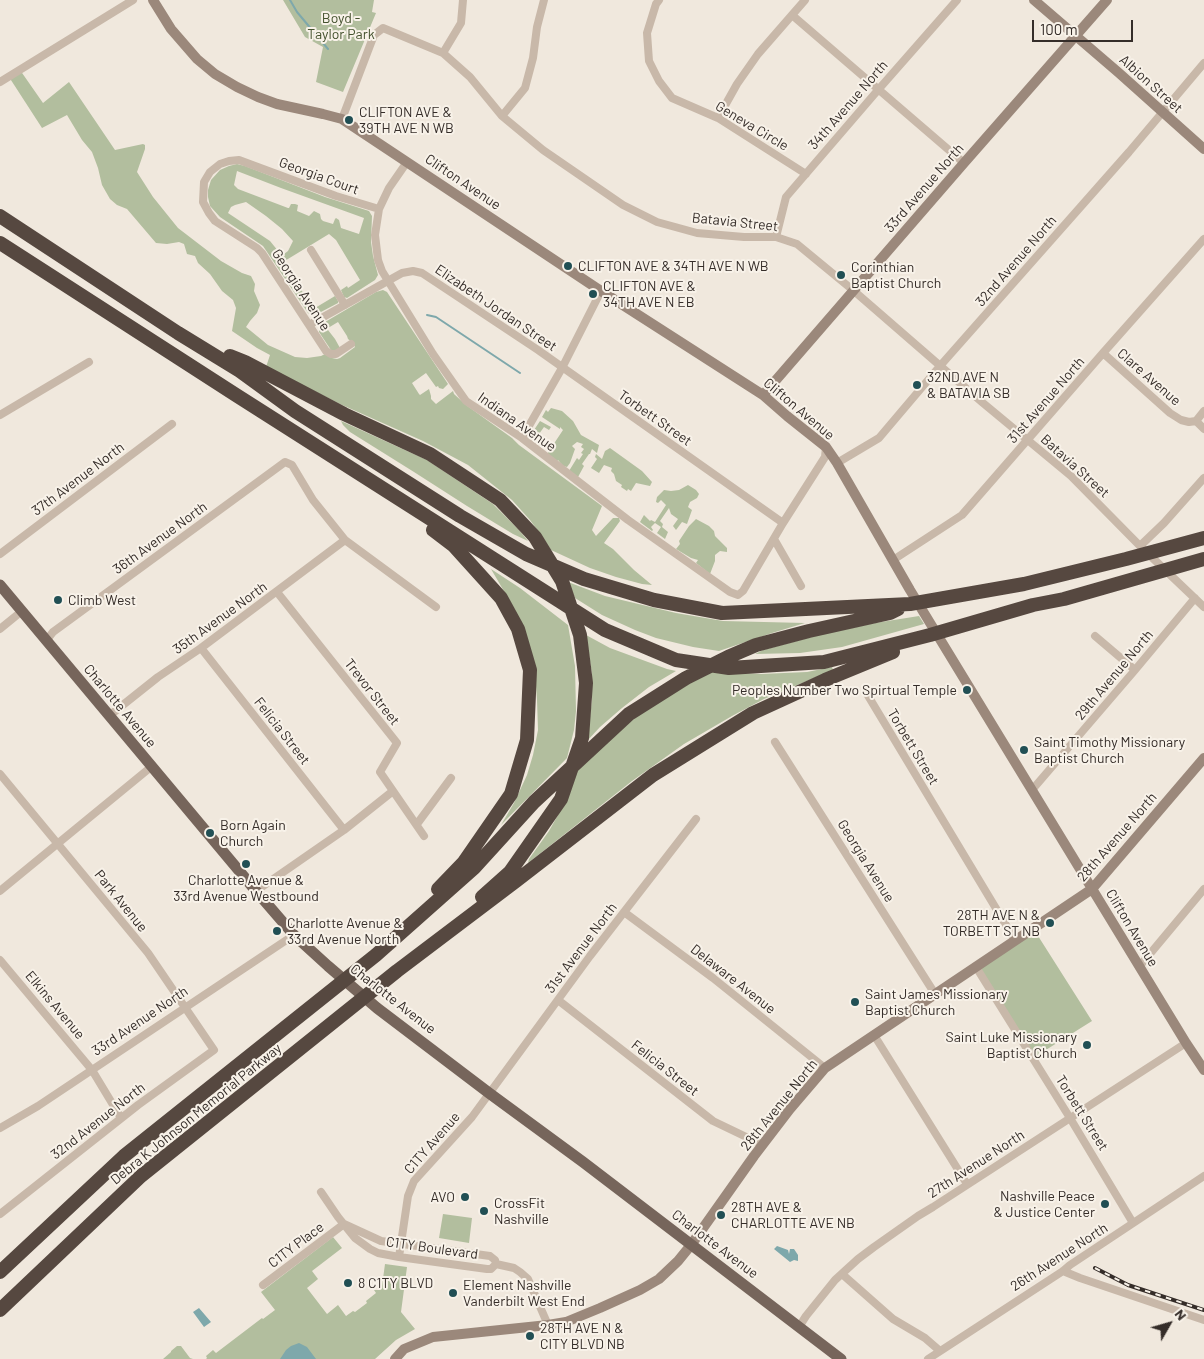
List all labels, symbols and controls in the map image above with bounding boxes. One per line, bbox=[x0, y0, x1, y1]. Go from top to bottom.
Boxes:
park label: Boyd - Taylor Park bbox=[307, 10, 375, 42]
scale bar bbox=[1034, 10, 1135, 42]
text: 100 m bbox=[1040, 20, 1078, 38]
street label: Albion Street bbox=[1116, 51, 1186, 117]
street label: 34th Avenue North bbox=[805, 57, 891, 153]
street label: Geneva Circle bbox=[712, 98, 792, 154]
place label: CLIFTON AVE & 39TH AVE N WB bbox=[359, 104, 454, 136]
marker: CLIFTON AVE & 39TH AVE N WB bbox=[343, 114, 355, 126]
street label: 33rd Avenue North bbox=[881, 140, 967, 236]
street label: Clifton Avenue bbox=[422, 151, 504, 213]
street label: Georgia Court bbox=[277, 154, 361, 198]
street label: Batavia Street bbox=[691, 209, 779, 235]
street label: 32nd Avenue North bbox=[972, 212, 1060, 310]
street label: Georgia Avenue bbox=[268, 246, 334, 334]
place label: CLIFTON AVE & 34TH AVE N WB bbox=[578, 258, 769, 274]
place label: Corinthian Baptist Church bbox=[851, 259, 941, 292]
marker: CLIFTON AVE & 34TH AVE N WB bbox=[562, 260, 574, 272]
street label: Elizabeth Jordan Street bbox=[432, 261, 560, 355]
marker: Corinthian Baptist Church bbox=[835, 269, 847, 281]
place label: CLIFTON AVE & 34TH AVE N EB bbox=[603, 278, 696, 310]
marker: CLIFTON AVE & 34TH AVE N EB bbox=[587, 288, 599, 300]
street label: Clare Avenue bbox=[1114, 345, 1184, 409]
street label: 31st Avenue North bbox=[1004, 353, 1088, 447]
place label: 32ND AVE N & BATAVIA SB bbox=[927, 369, 1010, 402]
street label: Clifton Avenue bbox=[760, 374, 838, 444]
marker: 32ND AVE N & BATAVIA SB bbox=[911, 379, 923, 391]
street label: Torbett Street bbox=[615, 387, 695, 449]
street label: Indiana Avenue bbox=[475, 389, 559, 455]
street label: Batavia Street bbox=[1037, 431, 1113, 501]
street label: 37th Avenue North bbox=[28, 439, 128, 519]
street label: 36th Avenue North bbox=[110, 498, 210, 578]
street label: 35th Avenue North bbox=[170, 578, 270, 658]
place label: Climb West bbox=[68, 592, 136, 608]
marker: Climb West bbox=[52, 594, 64, 606]
street label: 29th Avenue North bbox=[1071, 626, 1157, 724]
street label: Trevor Street bbox=[341, 655, 403, 729]
street label: Charlotte Avenue bbox=[80, 661, 160, 751]
place label: Peoples Number Two Spirtual Temple bbox=[732, 682, 957, 698]
marker: Peoples Number Two Spirtual Temple bbox=[961, 684, 973, 696]
street label: Felicia Street bbox=[251, 694, 313, 768]
street label: Torbett Street bbox=[884, 706, 942, 788]
place label: Saint Timothy Missionary Baptist Church bbox=[1034, 734, 1185, 766]
marker: Saint Timothy Missionary Baptist Church bbox=[1018, 744, 1030, 756]
street label: 28th Avenue North bbox=[1074, 789, 1160, 885]
place label: Born Again Church bbox=[220, 817, 286, 850]
street label: Georgia Avenue bbox=[834, 817, 898, 905]
marker: Born Again Church bbox=[204, 827, 216, 839]
marker: Charlotte Avenue & 33rd Avenue Westbound bbox=[240, 858, 252, 870]
street label: Park Avenue bbox=[91, 867, 151, 935]
place label: Charlotte Avenue & 33rd Avenue Westbound bbox=[173, 872, 319, 904]
street label: Clifton Avenue bbox=[1102, 886, 1162, 970]
street label: 31st Avenue North bbox=[542, 899, 620, 997]
place label: 28TH AVE N & TORBETT ST NB bbox=[943, 907, 1040, 940]
place label: Charlotte Avenue & 33rd Avenue North bbox=[287, 915, 403, 948]
marker: 28TH AVE N & TORBETT ST NB bbox=[1044, 917, 1056, 929]
marker: Charlotte Avenue & 33rd Avenue North bbox=[271, 925, 283, 937]
street label: Delaware Avenue bbox=[687, 941, 779, 1017]
street label: Charlotte Avenue bbox=[347, 960, 439, 1038]
street label: Elkins Avenue bbox=[22, 967, 88, 1043]
street label: 33rd Avenue North bbox=[89, 983, 191, 1059]
place label: Saint James Missionary Baptist Church bbox=[865, 986, 1008, 1019]
marker: Saint James Missionary Baptist Church bbox=[849, 996, 861, 1008]
place label: Saint Luke Missionary Baptist Church bbox=[946, 1029, 1077, 1062]
street label: Felicia Street bbox=[628, 1037, 702, 1099]
marker: Saint Luke Missionary Baptist Church bbox=[1081, 1039, 1093, 1051]
street label: Debra K Johnson Memorial Parkway bbox=[107, 1040, 285, 1188]
street label: 28th Avenue North bbox=[737, 1056, 821, 1154]
street label: Torbett Street bbox=[1052, 1072, 1112, 1154]
street label: 32nd Avenue North bbox=[48, 1079, 148, 1163]
street label: C1TY Avenue bbox=[401, 1109, 463, 1177]
street label: 27th Avenue North bbox=[925, 1126, 1027, 1202]
place label: Nashville Peace & Justice Center bbox=[994, 1188, 1095, 1220]
place label: AVO bbox=[431, 1189, 455, 1205]
marker: AVO bbox=[459, 1191, 471, 1203]
place label: CrossFit Nashville bbox=[494, 1195, 549, 1228]
marker: Nashville Peace & Justice Center bbox=[1099, 1198, 1111, 1210]
place label: 28TH AVE & CHARLOTTE AVE NB bbox=[731, 1199, 855, 1232]
marker: CrossFit Nashville bbox=[478, 1205, 490, 1217]
street label: Charlotte Avenue bbox=[668, 1206, 762, 1282]
marker: 28TH AVE & CHARLOTTE AVE NB bbox=[715, 1209, 727, 1221]
street label: C1TY Place bbox=[265, 1219, 327, 1271]
street label: 26th Avenue North bbox=[1007, 1219, 1111, 1295]
street label: C1TY Boulevard bbox=[385, 1233, 479, 1263]
place label: 8 C1TY BLVD bbox=[358, 1275, 433, 1291]
marker: 8 C1TY BLVD bbox=[342, 1277, 354, 1289]
place label: Element Nashville Vanderbilt West End bbox=[463, 1277, 585, 1310]
marker: Element Nashville Vanderbilt West End bbox=[447, 1287, 459, 1299]
north arrow bbox=[1144, 1299, 1194, 1349]
text: N bbox=[1172, 1306, 1191, 1323]
place label: 28TH AVE N & CITY BLVD NB bbox=[540, 1320, 625, 1352]
marker: 28TH AVE N & CITY BLVD NB bbox=[524, 1330, 536, 1342]

